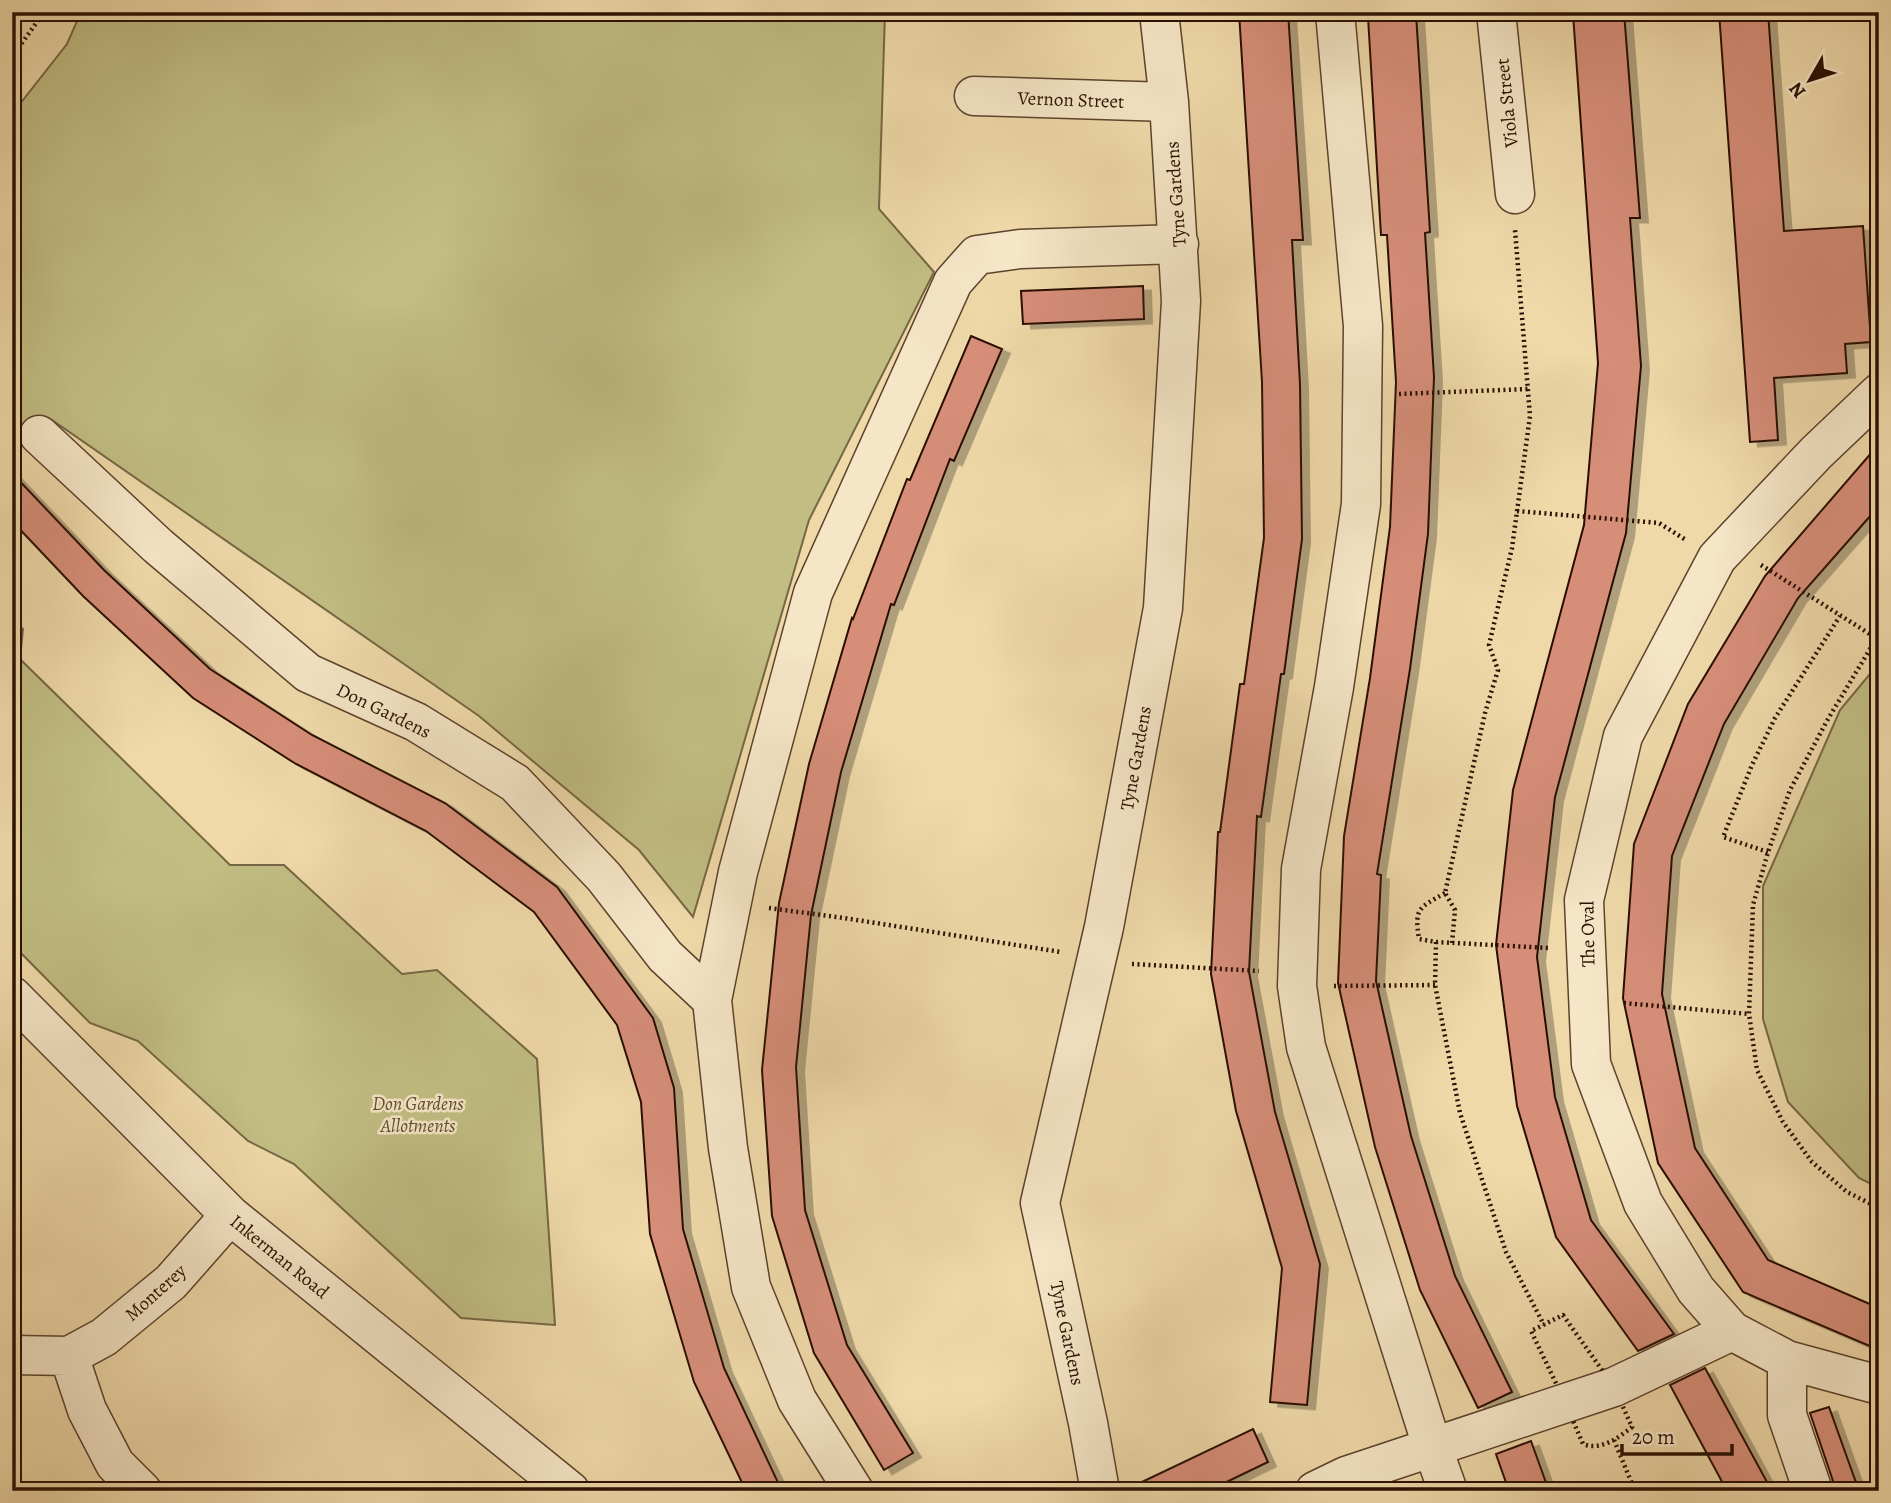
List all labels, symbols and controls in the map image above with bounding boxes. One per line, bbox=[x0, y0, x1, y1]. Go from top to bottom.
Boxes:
north arrow bbox=[1776, 46, 1846, 116]
street label: Viola Street bbox=[1489, 57, 1525, 150]
text: N bbox=[1783, 76, 1812, 104]
street label: Vernon Street bbox=[1016, 85, 1125, 115]
street label: Tyne Gardens bbox=[1159, 140, 1193, 248]
street label: Don Gardens bbox=[332, 677, 435, 745]
street label: Tyne Gardens bbox=[1114, 704, 1158, 813]
street label: The Oval bbox=[1574, 900, 1602, 967]
park label: Don Gardens Allotments bbox=[372, 1091, 464, 1139]
street label: Inkerman Road bbox=[224, 1209, 335, 1305]
street label: Monterey bbox=[119, 1258, 192, 1327]
street label: Tyne Gardens bbox=[1043, 1279, 1091, 1388]
scale bar bbox=[1622, 1412, 1732, 1456]
text: 20 m bbox=[1632, 1423, 1675, 1451]

